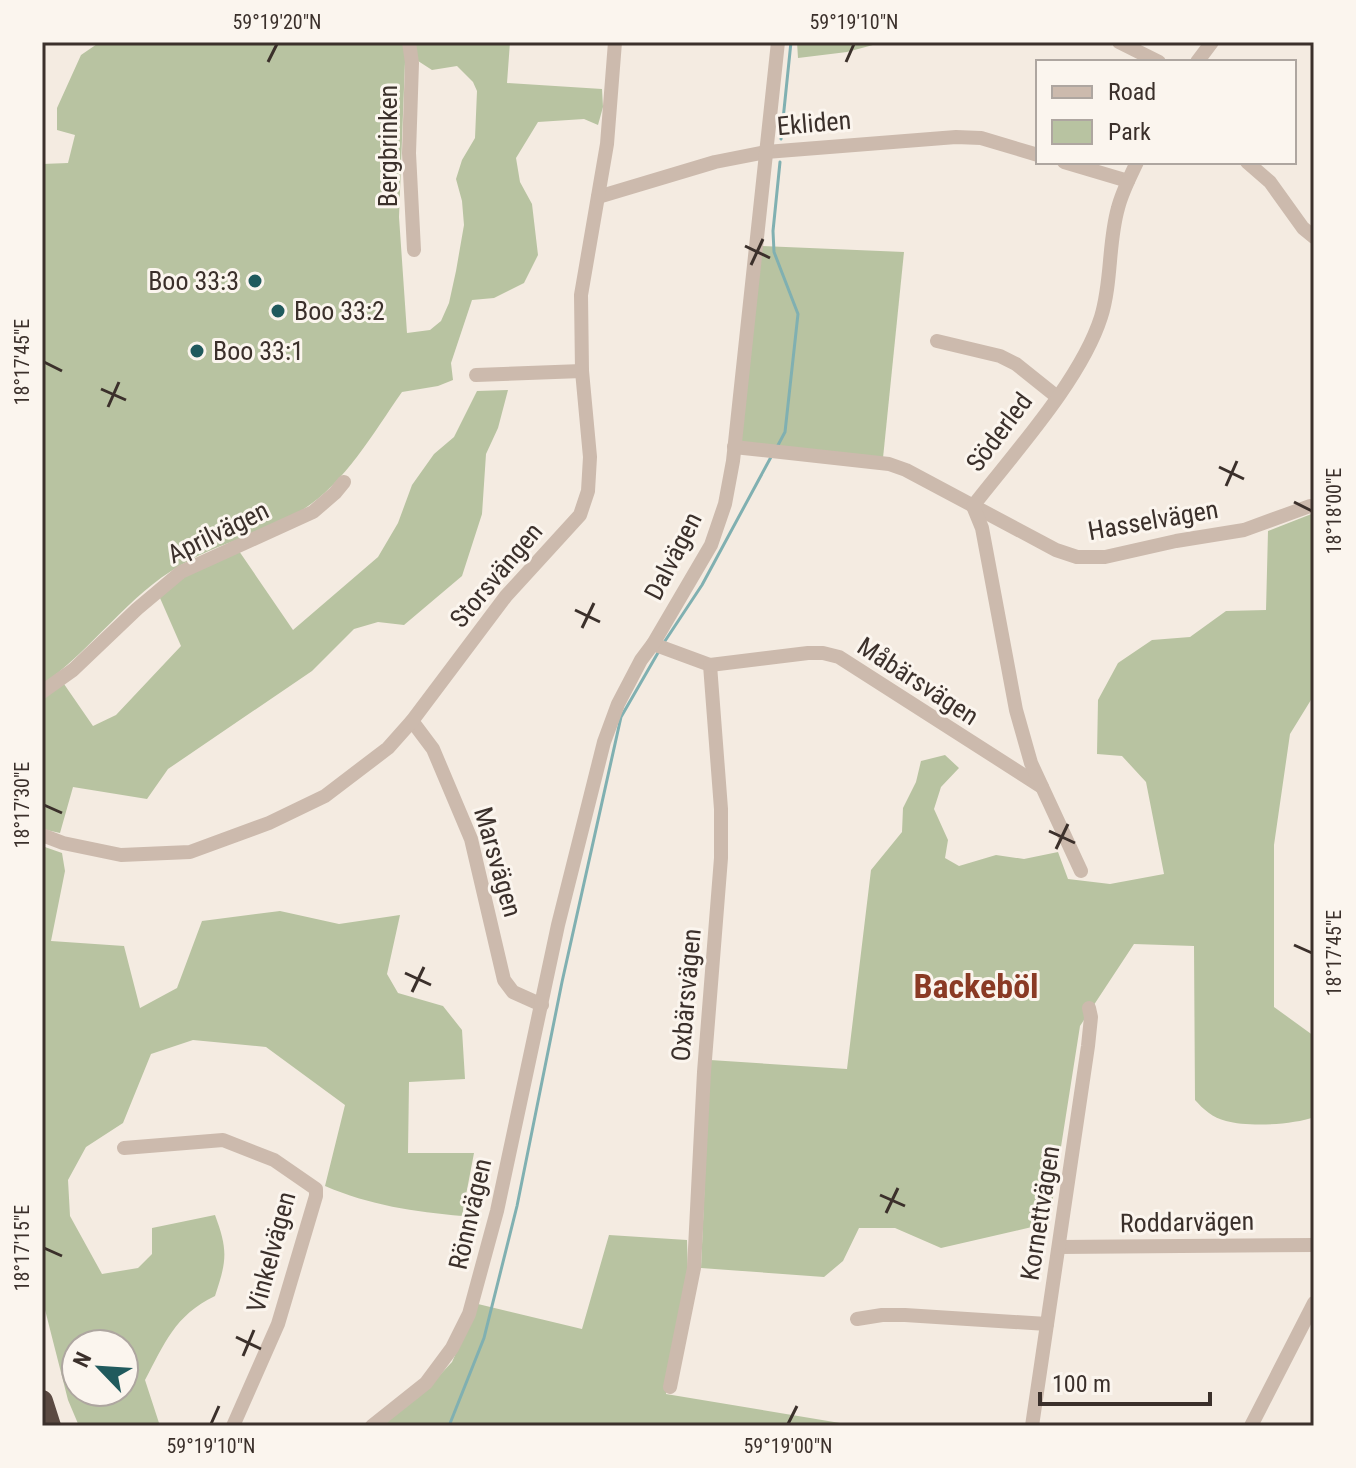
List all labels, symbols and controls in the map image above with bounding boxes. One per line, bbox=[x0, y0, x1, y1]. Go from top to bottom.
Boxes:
text: 59°19'20"N bbox=[232, 10, 322, 34]
text: 59°19'10"N bbox=[809, 10, 899, 34]
legend bbox=[1036, 60, 1296, 164]
text: Road bbox=[1108, 78, 1156, 106]
street label: Bergbrinken bbox=[373, 85, 403, 207]
street label: Ekliden bbox=[776, 105, 852, 141]
text: Park bbox=[1108, 118, 1151, 146]
place label: Boo 33:3 bbox=[148, 266, 239, 296]
marker: Boo 33:3 bbox=[246, 272, 264, 290]
place label: Boo 33:2 bbox=[294, 296, 385, 326]
marker: Boo 33:2 bbox=[269, 302, 287, 320]
text: 18°17'45"E bbox=[10, 319, 34, 405]
place label: Boo 33:1 bbox=[213, 336, 304, 366]
marker: Boo 33:1 bbox=[188, 342, 206, 360]
street label: Söderled bbox=[960, 387, 1038, 477]
text: 18°18'00"E bbox=[1322, 468, 1346, 554]
street label: Hasselvägen bbox=[1086, 494, 1220, 546]
street label: Aprilvägen bbox=[163, 495, 273, 569]
street label: Dalvägen bbox=[638, 507, 708, 605]
street label: Storsvängen bbox=[444, 517, 548, 633]
street label: Måbärsvägen bbox=[852, 631, 984, 731]
text: 18°17'30"E bbox=[10, 762, 34, 848]
street label: Marsvägen bbox=[468, 804, 528, 920]
text: 18°17'45"E bbox=[1322, 910, 1346, 996]
street label: Oxbärsvägen bbox=[665, 927, 707, 1063]
district label: Backeböl bbox=[913, 966, 1039, 1006]
street label: Kornettvägen bbox=[1015, 1144, 1065, 1282]
street label: Rönnvägen bbox=[443, 1156, 497, 1272]
street label: Vinkelvägen bbox=[240, 1188, 302, 1316]
text: 18°17'15"E bbox=[10, 1205, 34, 1291]
street label: Roddarvägen bbox=[1120, 1206, 1254, 1238]
north arrow bbox=[60, 1328, 140, 1408]
text: N bbox=[68, 1348, 97, 1371]
scale bar bbox=[1040, 1356, 1210, 1406]
text: 100 m bbox=[1052, 1370, 1111, 1398]
text: 59°19'10"N bbox=[166, 1434, 256, 1458]
text: 59°19'00"N bbox=[743, 1434, 833, 1458]

